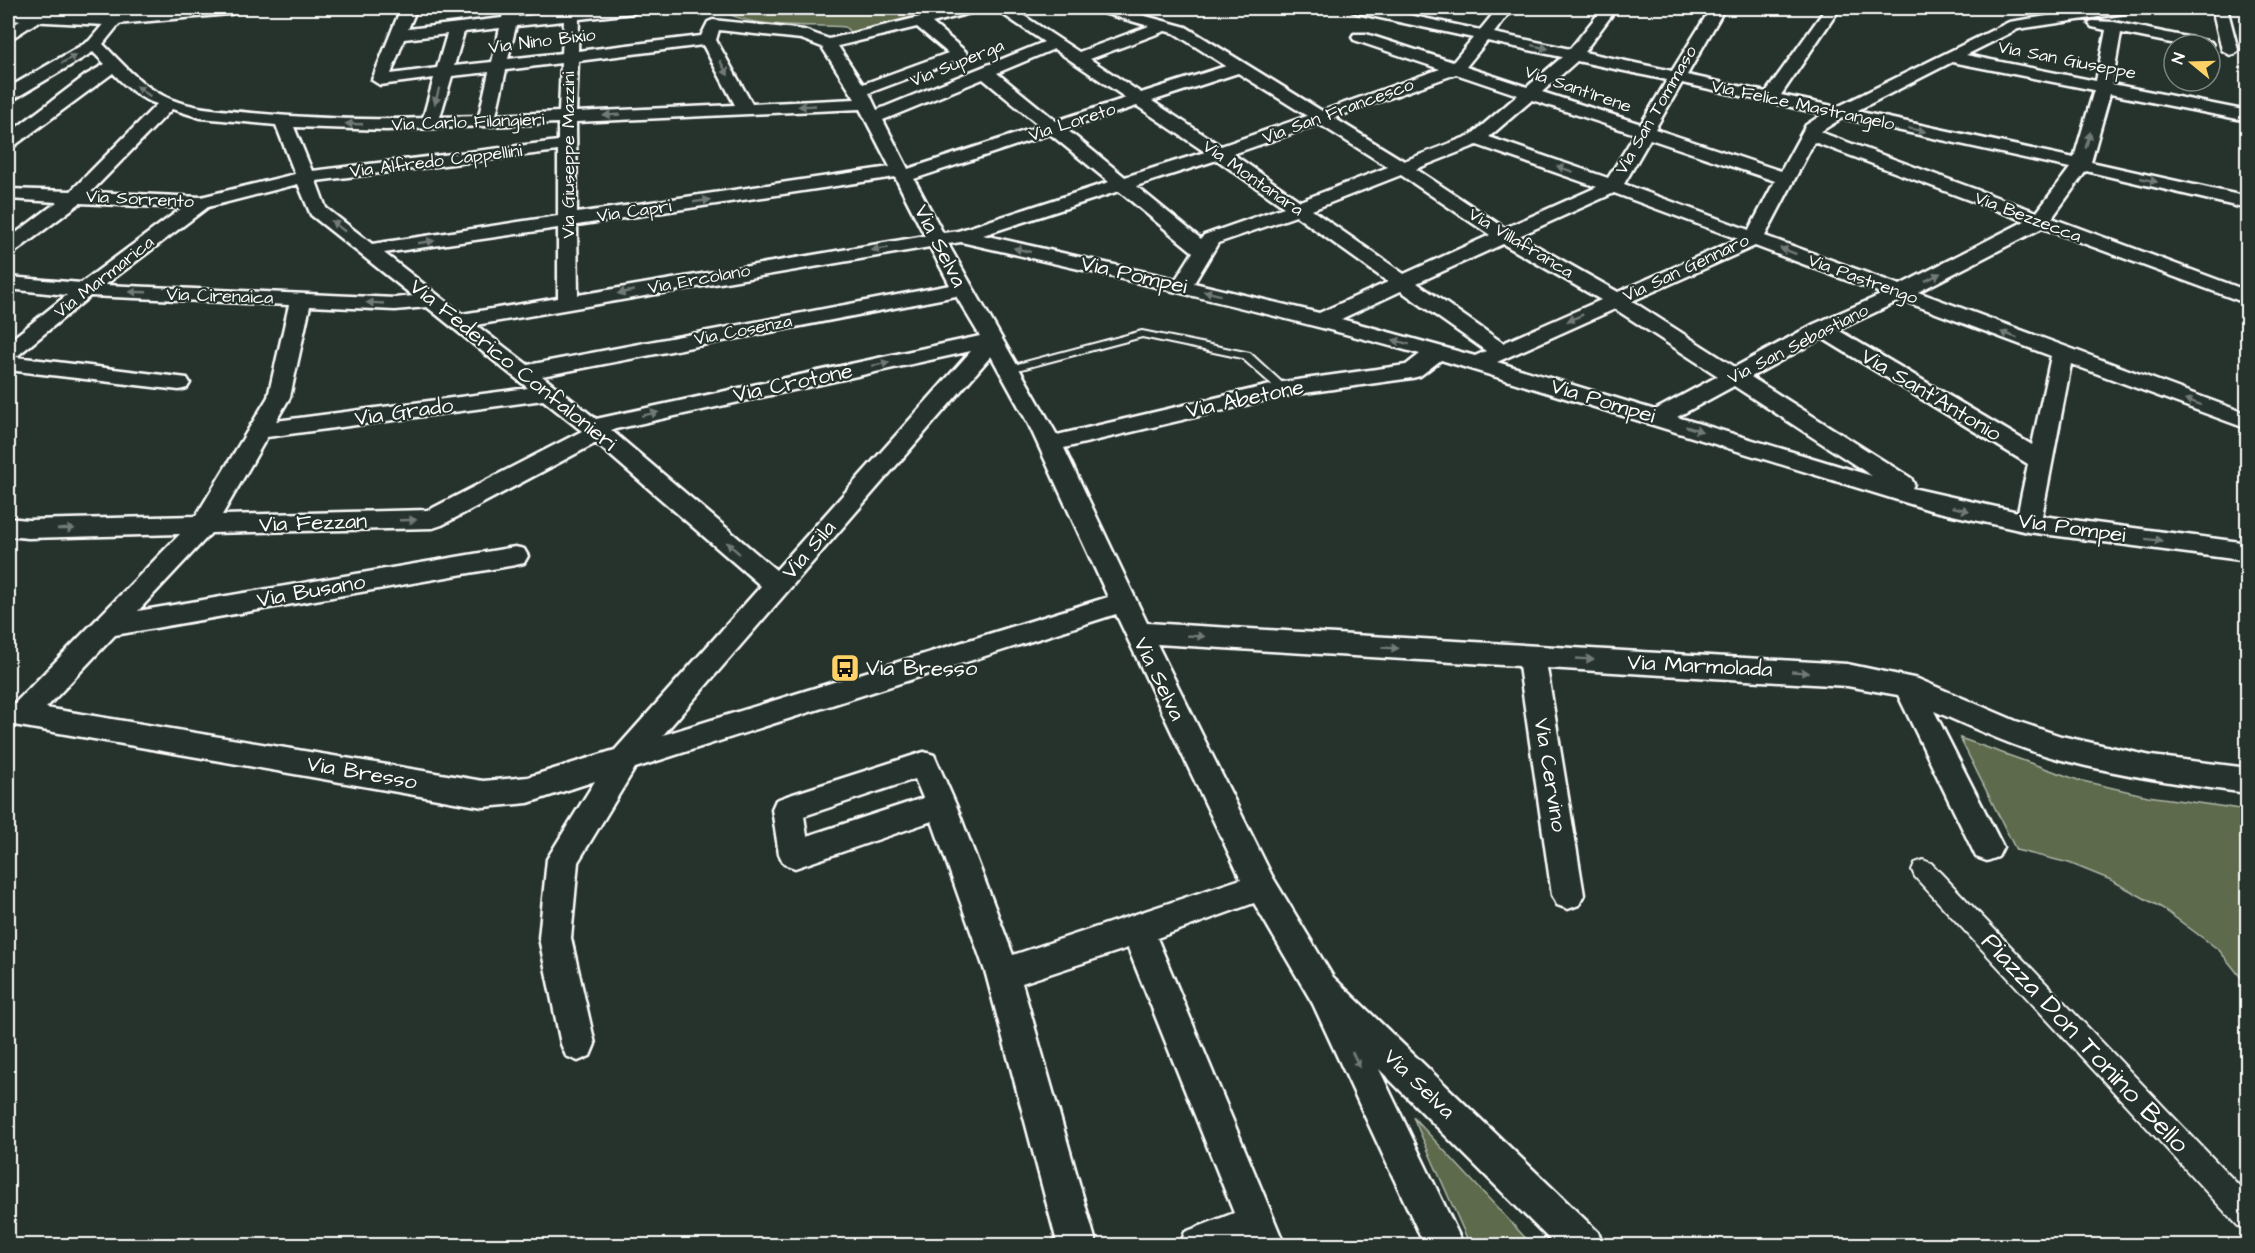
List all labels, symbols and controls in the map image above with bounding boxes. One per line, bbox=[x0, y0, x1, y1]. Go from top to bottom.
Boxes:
street label: Via Nino Bixio bbox=[487, 22, 597, 60]
street label: Via Superga bbox=[906, 33, 1008, 94]
north arrow bbox=[2162, 33, 2222, 93]
street label: Via San Giuseppe bbox=[1996, 34, 2138, 86]
street label: Via San Tommaso bbox=[1609, 41, 1703, 179]
one-way arrow bbox=[1531, 43, 1550, 52]
text: N bbox=[2167, 50, 2191, 67]
one-way arrow bbox=[61, 54, 77, 65]
one-way arrow bbox=[719, 59, 729, 76]
street label: Via Sant'Irene bbox=[1521, 59, 1635, 119]
street label: Via Giuseppe Mazzini bbox=[556, 71, 581, 238]
street label: Via San Francesco bbox=[1259, 72, 1417, 150]
street label: Via Felice Mastrangelo bbox=[1709, 73, 1897, 138]
one-way arrow bbox=[136, 85, 152, 97]
one-way arrow bbox=[432, 87, 442, 105]
street label: Via Loreto bbox=[1025, 96, 1119, 148]
one-way arrow bbox=[797, 102, 816, 111]
street label: Via Carlo Filangieri bbox=[391, 107, 545, 138]
one-way arrow bbox=[602, 111, 621, 120]
one-way arrow bbox=[345, 120, 364, 129]
one-way arrow bbox=[1908, 125, 1927, 135]
one-way arrow bbox=[2084, 131, 2093, 149]
street label: Via Montanara bbox=[1197, 134, 1309, 222]
street label: Via Alfredo Cappellini bbox=[348, 138, 524, 184]
one-way arrow bbox=[1556, 164, 1574, 174]
one-way arrow bbox=[2140, 176, 2158, 186]
street label: Via Sorrento bbox=[85, 184, 195, 214]
street label: Via Bezzecca bbox=[1971, 185, 2085, 249]
street label: Via Capri bbox=[595, 193, 673, 229]
one-way arrow bbox=[692, 196, 711, 205]
street label: Via Selva bbox=[906, 199, 974, 293]
street label: Via Villafranca bbox=[1464, 202, 1578, 284]
one-way arrow bbox=[330, 221, 345, 233]
street label: Via San Gennaro bbox=[1619, 228, 1753, 308]
street label: Via Marmarica bbox=[49, 230, 159, 324]
one-way arrow bbox=[416, 237, 435, 246]
one-way arrow bbox=[1013, 244, 1031, 254]
one-way arrow bbox=[871, 245, 890, 254]
one-way arrow bbox=[1779, 246, 1797, 256]
street label: Via Pompei bbox=[1078, 248, 1190, 302]
street label: Via Pastrengo bbox=[1804, 248, 1921, 311]
street label: Via Ercolano bbox=[646, 258, 752, 300]
street label: Via Federico Confalonieri bbox=[403, 272, 623, 458]
one-way arrow bbox=[1924, 272, 1942, 282]
street label: Via Cirenaica bbox=[166, 282, 274, 310]
one-way arrow bbox=[1203, 287, 1221, 297]
one-way arrow bbox=[129, 288, 148, 297]
one-way arrow bbox=[616, 288, 635, 297]
street label: Via San Sebastiano bbox=[1723, 298, 1873, 390]
one-way arrow bbox=[366, 299, 385, 308]
street label: Via Cosenza bbox=[692, 308, 794, 352]
one-way arrow bbox=[1566, 314, 1583, 323]
one-way arrow bbox=[2000, 330, 2018, 340]
one-way arrow bbox=[1392, 337, 1410, 346]
street label: Via Sant'Antonio bbox=[1855, 341, 2008, 450]
street label: Via Crotone bbox=[730, 355, 856, 411]
one-way arrow bbox=[872, 359, 891, 368]
street label: Via Pompei bbox=[1547, 370, 1659, 432]
street label: Via Abetone bbox=[1183, 371, 1307, 427]
street label: Via Grado bbox=[353, 390, 456, 434]
one-way arrow bbox=[2183, 397, 2201, 407]
one-way arrow bbox=[640, 409, 659, 419]
one-way arrow bbox=[1685, 425, 1703, 434]
one-way arrow bbox=[1952, 505, 1970, 515]
street label: Via Pompei bbox=[2016, 505, 2128, 551]
street label: Via Fezzan bbox=[258, 506, 368, 540]
street label: Via Sila bbox=[775, 514, 843, 586]
one-way arrow bbox=[398, 515, 417, 524]
one-way arrow bbox=[56, 524, 75, 533]
one-way arrow bbox=[2144, 535, 2163, 544]
one-way arrow bbox=[726, 541, 741, 554]
street label: Via Busano bbox=[254, 566, 368, 616]
street label: Via Selva bbox=[1126, 632, 1192, 726]
one-way arrow bbox=[1186, 632, 1205, 641]
one-way arrow bbox=[1381, 643, 1400, 652]
street label: Via Marmolada bbox=[1627, 647, 1773, 685]
bus stop icon: Via Bresso bbox=[829, 652, 861, 684]
place label: Via Bresso bbox=[866, 653, 978, 684]
one-way arrow bbox=[1575, 654, 1594, 664]
one-way arrow bbox=[1791, 667, 1810, 676]
street label: Via Cervino bbox=[1526, 716, 1574, 835]
street label: Via Bresso bbox=[305, 748, 420, 798]
street label: Piazza Don Tonino Bello bbox=[1972, 924, 2198, 1162]
street label: Via Selva bbox=[1376, 1042, 1462, 1126]
one-way arrow bbox=[1351, 1051, 1360, 1068]

